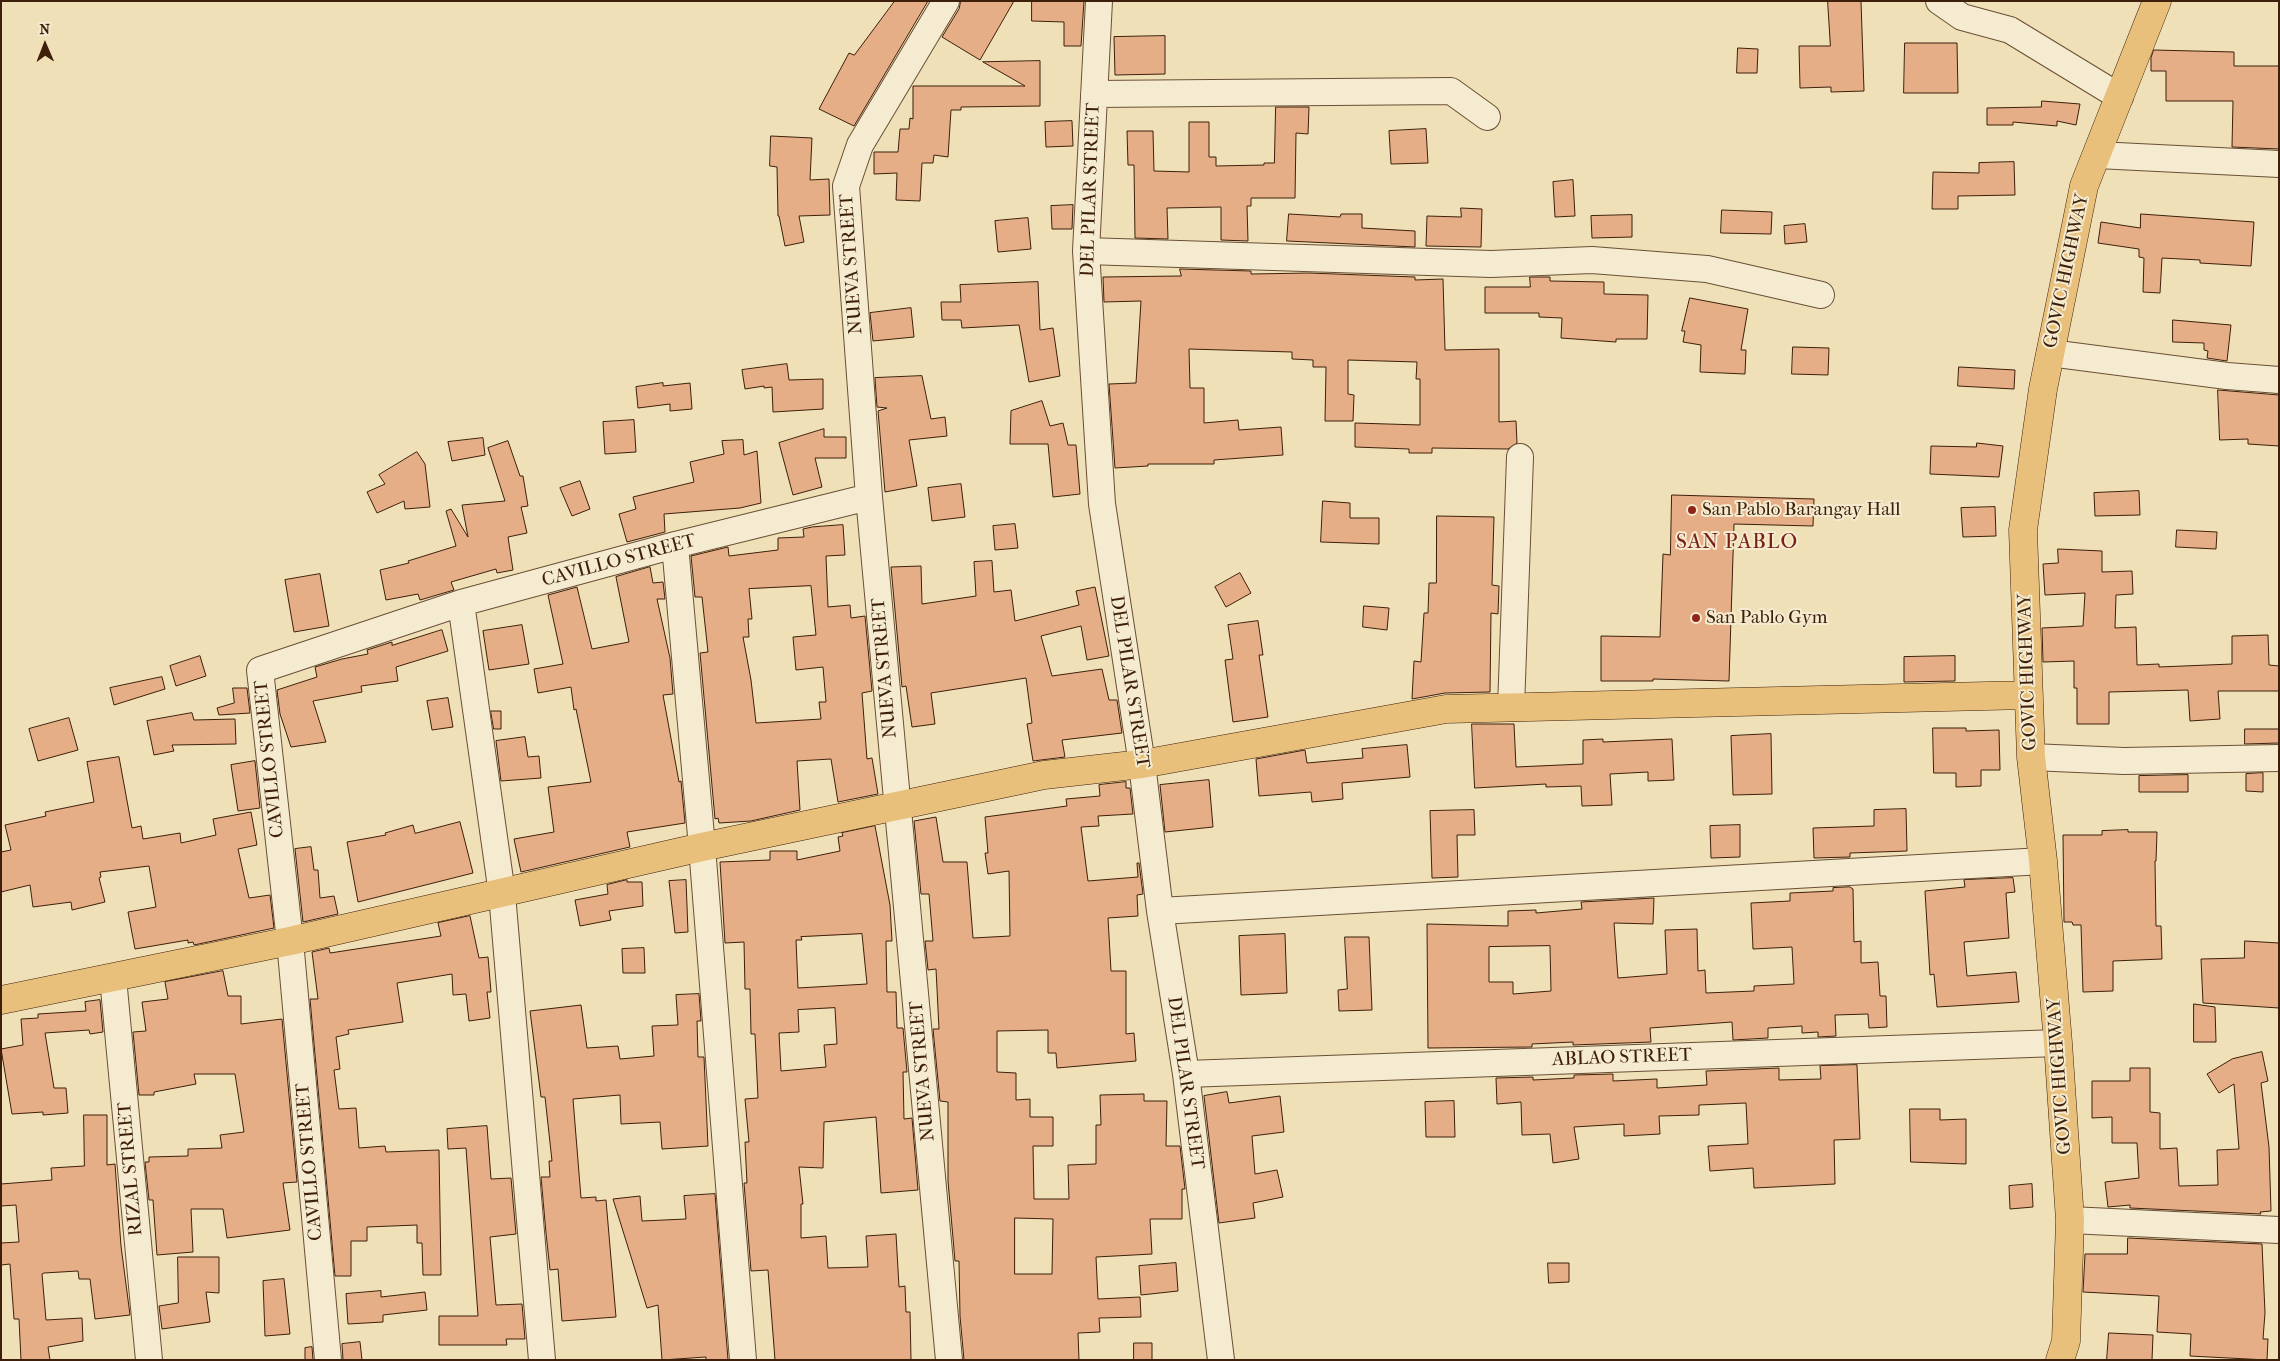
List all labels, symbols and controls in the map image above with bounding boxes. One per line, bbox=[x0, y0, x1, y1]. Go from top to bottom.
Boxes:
north arrow bbox=[20, 20, 70, 70]
text: N bbox=[39, 21, 50, 38]
street label: DEL PILAR STREET bbox=[1077, 102, 1105, 278]
street label: GOVIC HIGHWAY bbox=[2039, 192, 2095, 350]
street label: NUEVA STREET bbox=[836, 193, 868, 335]
place label: San Pablo Barangay Hall bbox=[1702, 499, 1901, 521]
marker: San Pablo Barangay Hall bbox=[1686, 504, 1698, 516]
street label: CAVILLO STREET bbox=[540, 530, 698, 592]
district label: SAN PABLO bbox=[1675, 530, 1799, 556]
street label: GOVIC HIGHWAY bbox=[2014, 593, 2042, 751]
street label: DEL PILAR STREET bbox=[1104, 594, 1154, 770]
street label: NUEVA STREET bbox=[868, 597, 902, 739]
place label: San Pablo Gym bbox=[1706, 607, 1828, 629]
marker: San Pablo Gym bbox=[1690, 612, 1702, 624]
street label: CAVILLO STREET bbox=[250, 679, 290, 839]
street label: DEL PILAR STREET bbox=[1162, 995, 1208, 1171]
street label: GOVIC HIGHWAY bbox=[2043, 997, 2077, 1155]
street label: NUEVA STREET bbox=[906, 1000, 940, 1142]
street label: ABLAO STREET bbox=[1552, 1044, 1692, 1072]
street label: CAVILLO STREET bbox=[292, 1082, 328, 1242]
street label: RIZAL STREET bbox=[114, 1101, 148, 1237]

